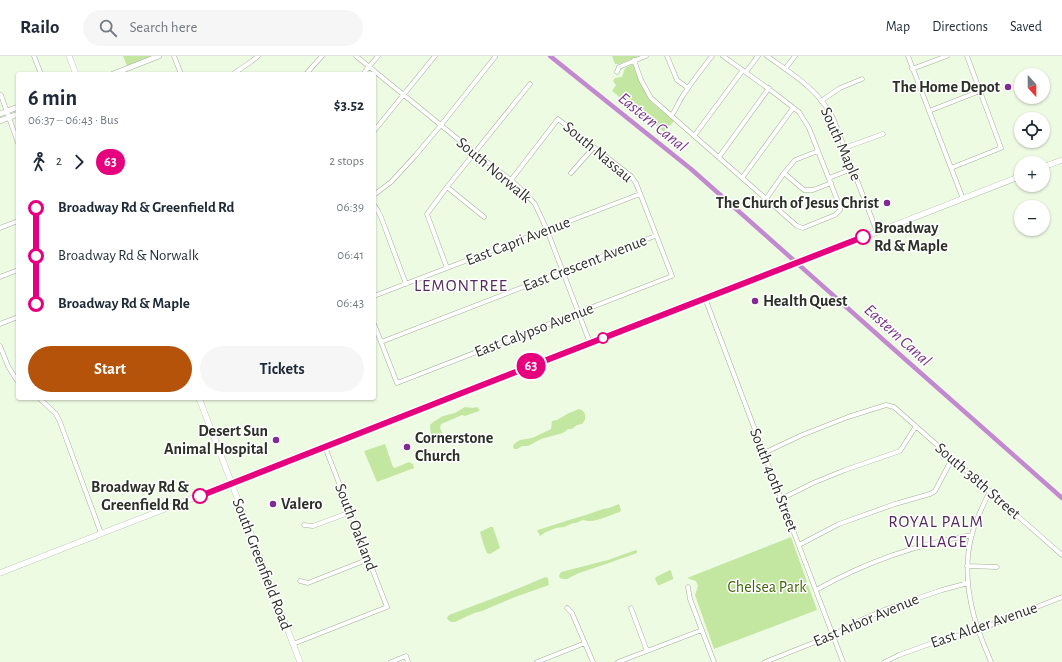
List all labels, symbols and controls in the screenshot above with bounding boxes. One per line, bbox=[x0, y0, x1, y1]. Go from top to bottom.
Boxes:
search box bbox=[83, 10, 363, 46]
icon: search bbox=[97, 17, 119, 39]
text: Railo bbox=[20, 18, 59, 37]
text: Search here bbox=[129, 20, 197, 35]
text: Map bbox=[886, 20, 910, 34]
text: Directions bbox=[932, 20, 988, 34]
text: Saved bbox=[1010, 20, 1042, 34]
north arrow bbox=[1014, 68, 1050, 104]
map controls bbox=[1014, 68, 1050, 236]
place label: The Home Depot bbox=[892, 79, 1001, 95]
marker: The Home Depot bbox=[1003, 82, 1013, 92]
text: 6 min bbox=[28, 87, 77, 109]
water label: Eastern Canal bbox=[615, 89, 691, 155]
text: $3.52 bbox=[334, 98, 364, 113]
street label: South Maple bbox=[818, 105, 864, 183]
button: locate bbox=[1014, 112, 1050, 148]
text: 06:37 – 06:43 · Bus bbox=[28, 114, 118, 127]
street label: South Nassau bbox=[560, 119, 636, 185]
street label: South Norwalk bbox=[454, 134, 535, 206]
icon: walk bbox=[28, 151, 50, 173]
icon: forward bbox=[68, 151, 90, 173]
text: 2 bbox=[56, 155, 62, 168]
text: 63 bbox=[104, 155, 117, 169]
text: 2 stops bbox=[329, 155, 364, 168]
button: + bbox=[1014, 156, 1050, 192]
place label: The Church of Jesus Christ bbox=[716, 195, 880, 211]
marker: The Church of Jesus Christ bbox=[882, 198, 892, 208]
text: Broadway Rd & Greenfield Rd bbox=[58, 200, 234, 215]
button: − bbox=[1014, 200, 1050, 236]
text: 06:39 bbox=[337, 201, 364, 214]
street label: East Capri Avenue bbox=[464, 214, 572, 268]
place label: Broadway Rd & Maple bbox=[874, 220, 948, 254]
marker: Broadway Rd & Maple bbox=[855, 229, 871, 245]
street label: East Crescent Avenue bbox=[521, 232, 649, 294]
text: Broadway Rd & Norwalk bbox=[58, 248, 199, 263]
text: 06:41 bbox=[337, 249, 364, 262]
district label: LEMONTREE bbox=[414, 277, 508, 294]
place label: Health Quest bbox=[763, 293, 848, 310]
text: Broadway Rd & Maple bbox=[58, 296, 190, 311]
marker: Health Quest bbox=[750, 296, 760, 306]
text: 06:43 bbox=[336, 297, 364, 310]
street label: East Calypso Avenue bbox=[472, 300, 596, 361]
water label: Eastern Canal bbox=[861, 301, 935, 369]
unlabelled marker bbox=[597, 332, 609, 344]
button: Start bbox=[28, 346, 192, 392]
button: Tickets bbox=[200, 346, 364, 392]
line badge: 63 bbox=[513, 353, 549, 379]
text: 63 bbox=[525, 359, 537, 373]
place label: Desert Sun Animal Hospital bbox=[164, 423, 268, 457]
street label: South 40th Street bbox=[747, 426, 801, 534]
place label: Cornerstone Church bbox=[415, 430, 494, 464]
marker: Desert Sun Animal Hospital bbox=[271, 435, 281, 445]
street label: South 38th Street bbox=[932, 440, 1024, 522]
marker: Cornerstone Church bbox=[402, 442, 412, 452]
place label: Broadway Rd & Greenfield Rd bbox=[91, 479, 190, 513]
street label: South Oakland bbox=[332, 481, 380, 573]
marker: Broadway Rd & Greenfield Rd bbox=[192, 488, 208, 504]
street label: South Greenfield Road bbox=[230, 496, 294, 632]
place label: Valero bbox=[281, 496, 323, 512]
marker: Valero bbox=[268, 499, 278, 509]
district label: ROYAL PALM VILLAGE bbox=[888, 513, 984, 550]
park label: Chelsea Park bbox=[728, 579, 807, 595]
street label: East Arbor Avenue bbox=[811, 591, 921, 649]
street label: East Alder Avenue bbox=[929, 599, 1039, 651]

